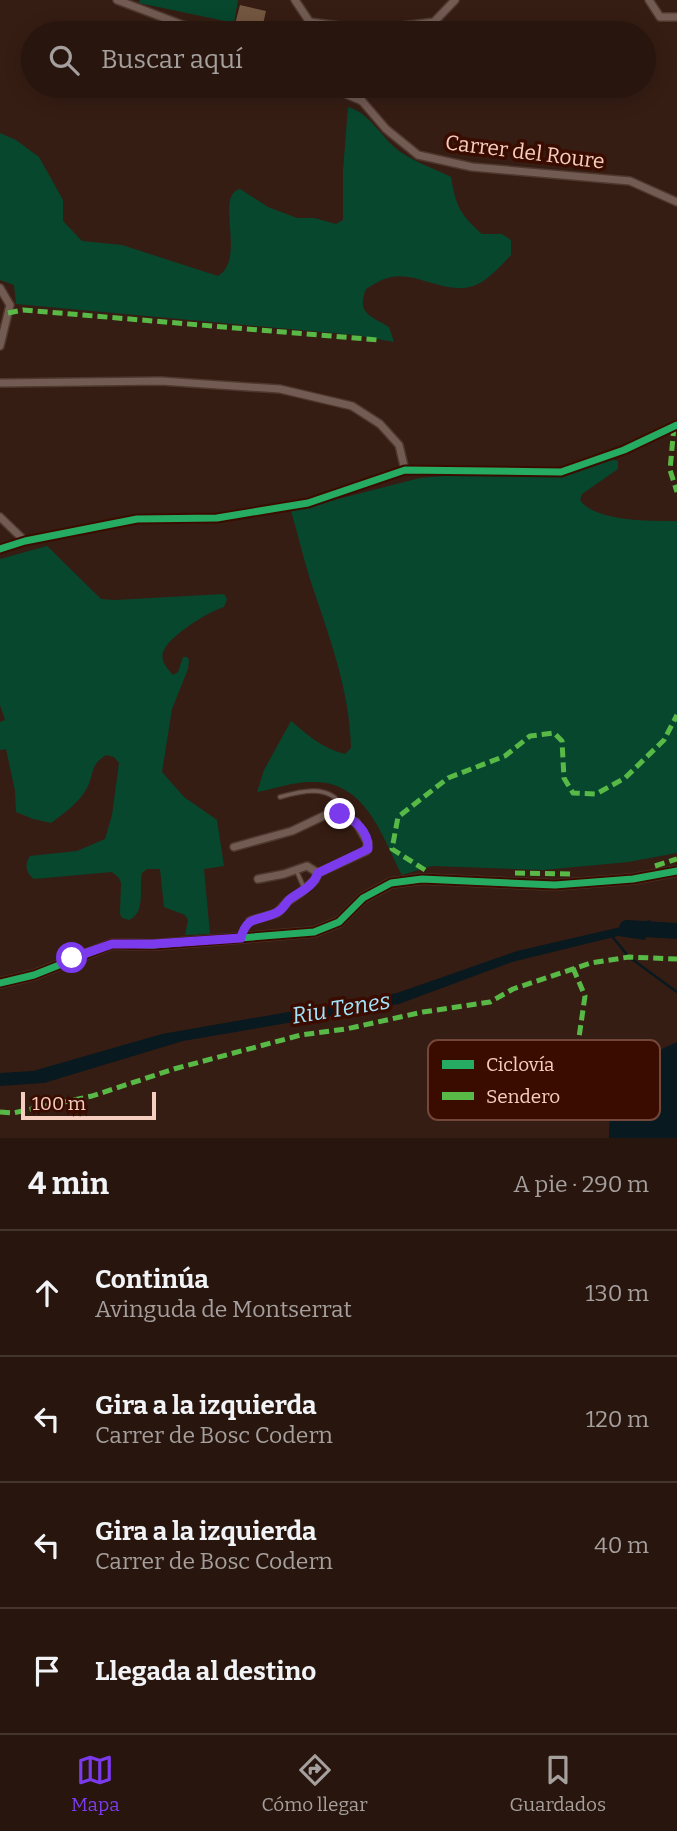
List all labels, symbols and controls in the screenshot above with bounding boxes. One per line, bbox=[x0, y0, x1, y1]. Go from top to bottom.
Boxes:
search box bbox=[21, 21, 656, 98]
icon: search bbox=[45, 41, 83, 79]
text: Buscar aquí bbox=[101, 44, 243, 75]
street label: Carrer del Roure bbox=[444, 129, 606, 175]
route end bbox=[324, 798, 355, 829]
route start bbox=[56, 942, 87, 973]
water label: Riu Tenes bbox=[290, 986, 392, 1030]
legend bbox=[428, 1040, 660, 1120]
text: Ciclovía bbox=[486, 1053, 555, 1076]
text: Sendero bbox=[486, 1085, 560, 1108]
scale bar bbox=[21, 1089, 156, 1121]
text: 100 m bbox=[32, 1092, 86, 1115]
text: 4 min bbox=[28, 1166, 109, 1202]
text: A pie · 290 m bbox=[514, 1170, 649, 1198]
text: Continúa bbox=[95, 1264, 209, 1295]
icon: ahead bbox=[28, 1274, 66, 1312]
text: 130 m bbox=[585, 1279, 649, 1307]
text: Avinguda de Montserrat bbox=[95, 1295, 352, 1323]
text: Gira a la izquierda bbox=[95, 1390, 317, 1421]
icon: left bbox=[28, 1400, 66, 1438]
text: 120 m bbox=[586, 1405, 649, 1433]
text: Carrer de Bosc Codern bbox=[95, 1421, 333, 1449]
text: Gira a la izquierda bbox=[95, 1516, 317, 1547]
icon: left bbox=[28, 1526, 66, 1564]
text: 40 m bbox=[594, 1531, 649, 1559]
text: Carrer de Bosc Codern bbox=[95, 1547, 333, 1575]
icon: arrive bbox=[28, 1652, 66, 1690]
text: Llegada al destino bbox=[95, 1656, 316, 1687]
tab: Mapa bbox=[71, 1751, 120, 1816]
tab: Cómo llegar bbox=[262, 1751, 368, 1816]
tab: Guardados bbox=[509, 1751, 606, 1816]

